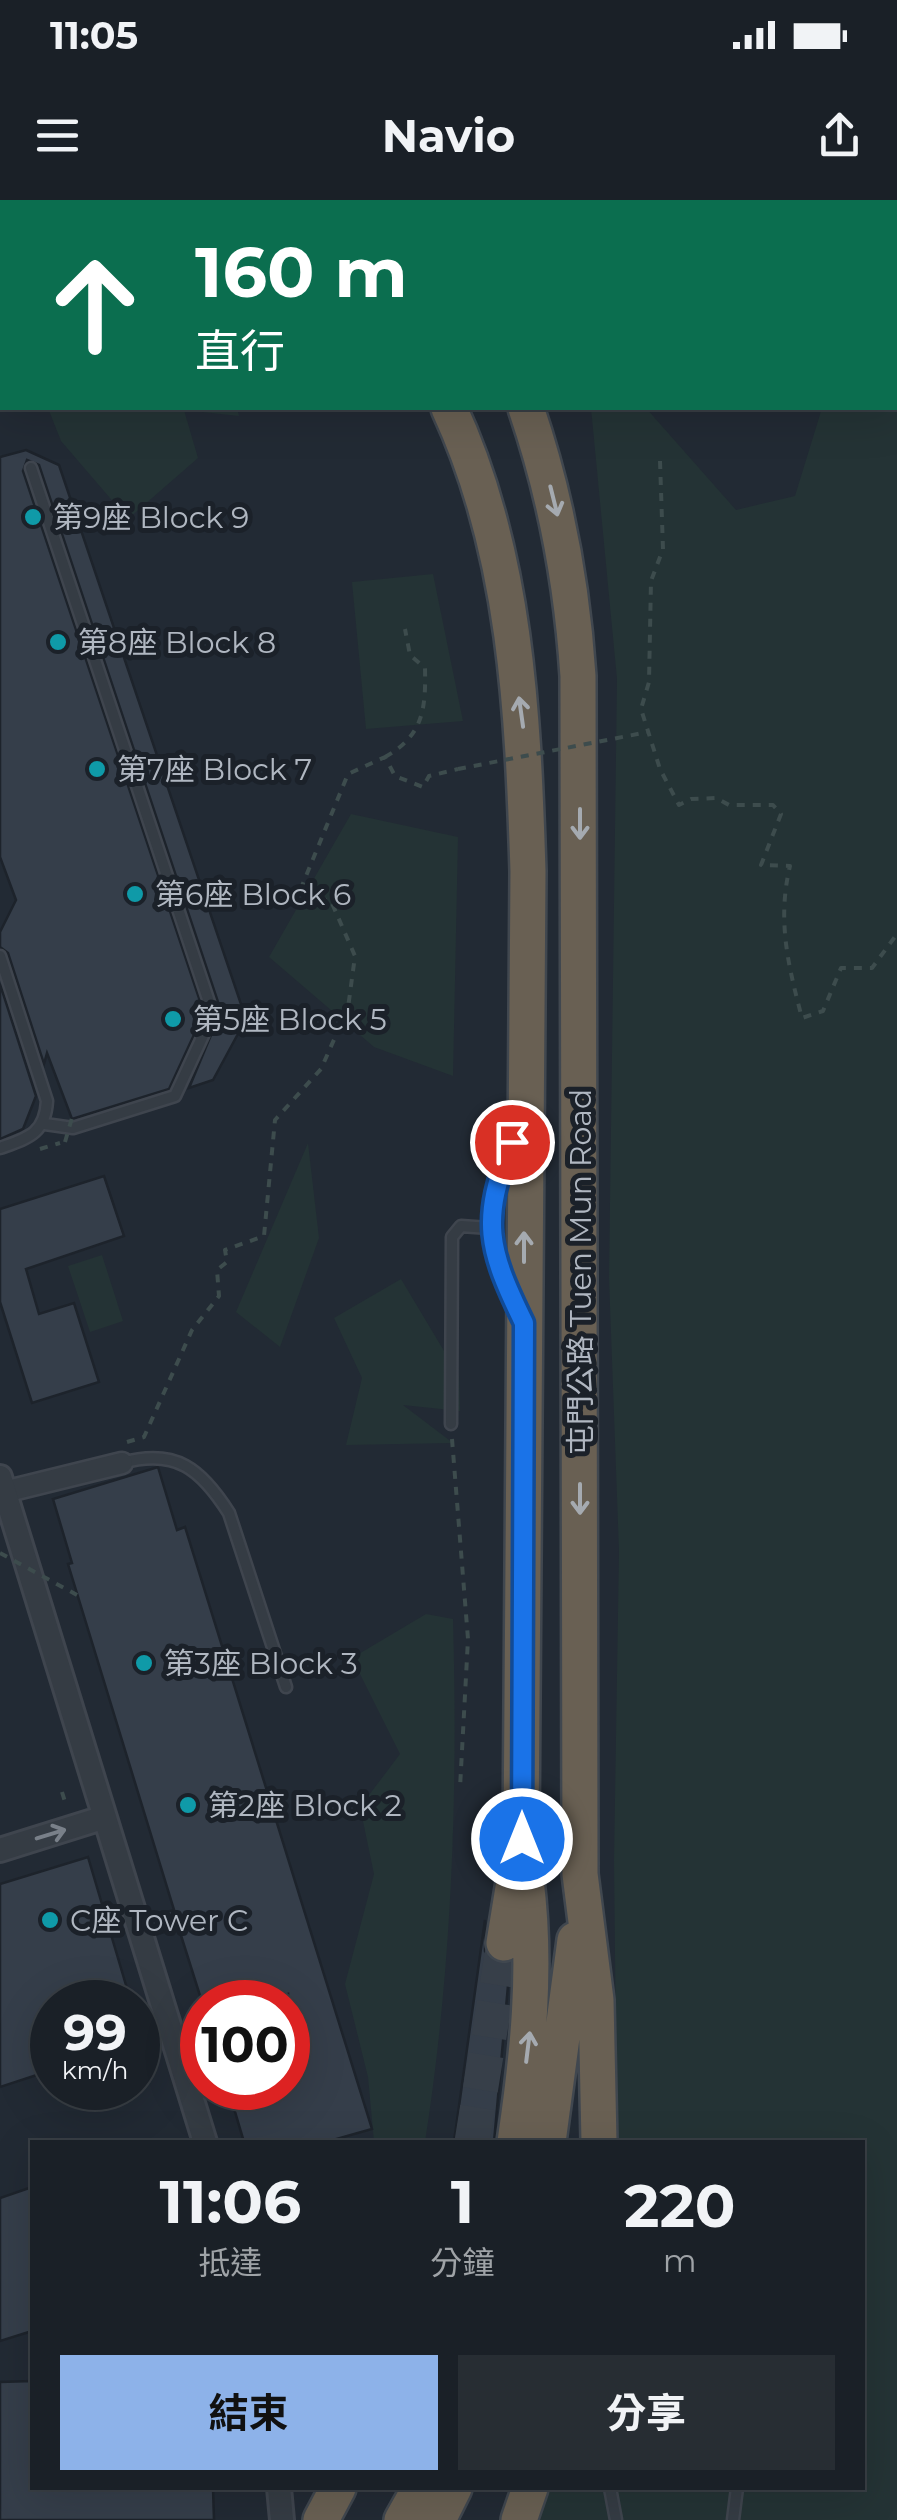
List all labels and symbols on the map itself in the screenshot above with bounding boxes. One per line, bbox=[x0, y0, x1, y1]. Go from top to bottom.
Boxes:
one-way arrow bbox=[546, 484, 564, 516]
place label: 第9座 Block 9 bbox=[53, 499, 249, 536]
marker: 第9座 Block 9 bbox=[22, 506, 44, 528]
place label: 第8座 Block 8 bbox=[78, 624, 276, 661]
marker: 第8座 Block 8 bbox=[47, 631, 69, 653]
one-way arrow bbox=[511, 696, 530, 729]
place label: 第7座 Block 7 bbox=[117, 751, 312, 788]
marker: 第7座 Block 7 bbox=[86, 758, 108, 780]
one-way arrow bbox=[570, 806, 590, 839]
place label: 第6座 Block 6 bbox=[155, 876, 351, 913]
marker: 第6座 Block 6 bbox=[124, 883, 146, 905]
place label: 第5座 Block 5 bbox=[193, 1001, 387, 1038]
marker: 第5座 Block 5 bbox=[162, 1008, 184, 1030]
street label: 屯門公路 Tuen Mun Road bbox=[562, 1089, 599, 1455]
pin bbox=[470, 1100, 555, 1185]
one-way arrow bbox=[514, 1231, 534, 1264]
one-way arrow bbox=[570, 1482, 590, 1514]
place label: 第3座 Block 3 bbox=[164, 1645, 358, 1682]
marker: 第3座 Block 3 bbox=[133, 1652, 155, 1674]
place label: 第2座 Block 2 bbox=[208, 1787, 402, 1824]
position arrow bbox=[470, 1787, 574, 1891]
marker: 第2座 Block 2 bbox=[177, 1794, 199, 1816]
one-way arrow bbox=[35, 1824, 67, 1842]
place label: C座 Tower C bbox=[70, 1902, 248, 1939]
marker: C座 Tower C bbox=[39, 1909, 61, 1931]
speed limit sign: 100 bbox=[180, 1980, 310, 2110]
one-way arrow bbox=[519, 2032, 538, 2064]

